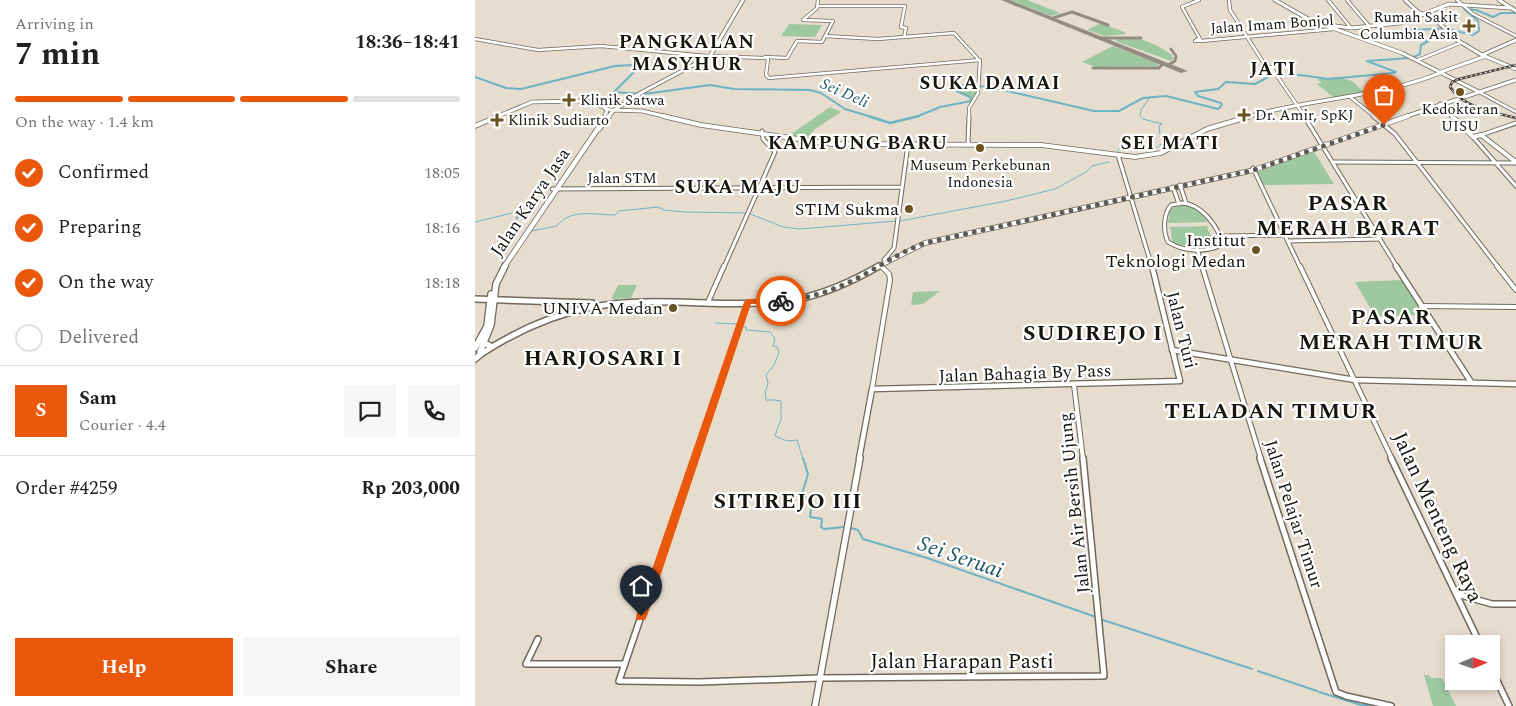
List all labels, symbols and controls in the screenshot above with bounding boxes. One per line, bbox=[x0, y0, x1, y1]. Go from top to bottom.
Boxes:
place label: Rumah Sakit Columbia Asia bbox=[1360, 6, 1459, 46]
street label: Jalan Imam Bonjol bbox=[1210, 9, 1334, 40]
text: Arriving in bbox=[15, 12, 94, 36]
marker: Rumah Sakit Columbia Asia bbox=[1462, 19, 1476, 33]
text: 18:36–18:41 bbox=[355, 28, 460, 57]
district label: PANGKALAN MASYHUR bbox=[619, 28, 755, 79]
text: 7 min bbox=[15, 30, 100, 79]
district label: JATI bbox=[1250, 55, 1296, 84]
district label: SUKA DAMAI bbox=[919, 69, 1061, 98]
water label: Sei Deli bbox=[817, 72, 873, 114]
pin bbox=[1363, 74, 1405, 125]
icon: bag bbox=[1370, 81, 1398, 109]
marker: Kedokteran UISU bbox=[1454, 86, 1466, 98]
place label: Klinik Satwa bbox=[580, 89, 665, 112]
marker: Klinik Satwa bbox=[562, 93, 576, 107]
place label: Kedokteran UISU bbox=[1421, 98, 1499, 138]
place label: Dr. Amir, SpKJ bbox=[1255, 104, 1354, 127]
marker: Dr. Amir, SpKJ bbox=[1237, 108, 1251, 122]
place label: Klinik Sudiarto bbox=[508, 109, 609, 132]
text: On the way · 1.4 km bbox=[15, 110, 154, 134]
marker: Klinik Sudiarto bbox=[490, 113, 504, 127]
district label: KAMPUNG BARU bbox=[768, 129, 948, 158]
district label: SEI MATI bbox=[1121, 129, 1219, 158]
street label: Jalan Karya Jasa bbox=[484, 142, 577, 262]
marker: Museum Perkebunan Indonesia bbox=[974, 142, 986, 154]
place label: Museum Perkebunan Indonesia bbox=[910, 154, 1051, 194]
text: Confirmed bbox=[58, 158, 149, 187]
icon: check bbox=[15, 159, 43, 187]
text: 18:05 bbox=[424, 161, 460, 185]
street label: Jalan STM bbox=[587, 167, 657, 190]
district label: SUKA MAJU bbox=[674, 173, 802, 202]
district label: PASAR MERAH BARAT bbox=[1256, 187, 1440, 245]
place label: STIM Sukma bbox=[795, 196, 899, 223]
marker: STIM Sukma bbox=[903, 203, 915, 215]
text: Preparing bbox=[58, 213, 142, 242]
icon: check bbox=[15, 214, 43, 242]
text: 18:16 bbox=[424, 216, 460, 240]
place label: Institut Teknologi Medan bbox=[1106, 227, 1246, 275]
marker: Institut Teknologi Medan bbox=[1250, 244, 1262, 256]
text: On the way bbox=[58, 268, 154, 297]
icon: check bbox=[15, 269, 43, 297]
text: 18:18 bbox=[424, 271, 460, 295]
courier bbox=[756, 276, 806, 326]
icon: bike bbox=[767, 287, 795, 315]
street label: Jalan Turi bbox=[1159, 288, 1204, 372]
place label: UNIVA Medan bbox=[542, 295, 663, 322]
district label: PASAR MERAH TIMUR bbox=[1298, 301, 1484, 359]
marker: UNIVA Medan bbox=[667, 302, 679, 314]
district label: SUDIREJO I bbox=[1023, 317, 1163, 350]
text: Delivered bbox=[58, 323, 139, 352]
district label: HARJOSARI I bbox=[524, 342, 682, 375]
street label: Jalan Bahagia By Pass bbox=[938, 357, 1112, 390]
text: Sam bbox=[79, 384, 117, 413]
button: chat bbox=[344, 385, 396, 437]
button: phone bbox=[408, 385, 460, 437]
district label: TELADAN TIMUR bbox=[1165, 395, 1377, 428]
text: S bbox=[36, 396, 46, 425]
street label: Jalan Air Bersih Ujung bbox=[1052, 411, 1097, 595]
text: Courier · 4.4 bbox=[79, 413, 166, 437]
street label: Jalan Menteng Raya bbox=[1383, 427, 1491, 609]
street label: Jalan Pelajar Timur bbox=[1257, 436, 1330, 592]
text: Order #4259 bbox=[15, 474, 118, 503]
text: Rp 203,000 bbox=[361, 474, 460, 503]
district label: SITIREJO III bbox=[714, 485, 862, 518]
water label: Sei Seruai bbox=[913, 527, 1008, 587]
pin bbox=[620, 565, 662, 616]
icon: home bbox=[627, 572, 655, 600]
north arrow bbox=[1445, 635, 1500, 690]
map controls bbox=[1445, 635, 1500, 690]
button: Help bbox=[15, 638, 233, 696]
button: Share bbox=[243, 638, 460, 696]
street label: Jalan Harapan Pasti bbox=[870, 646, 1054, 678]

